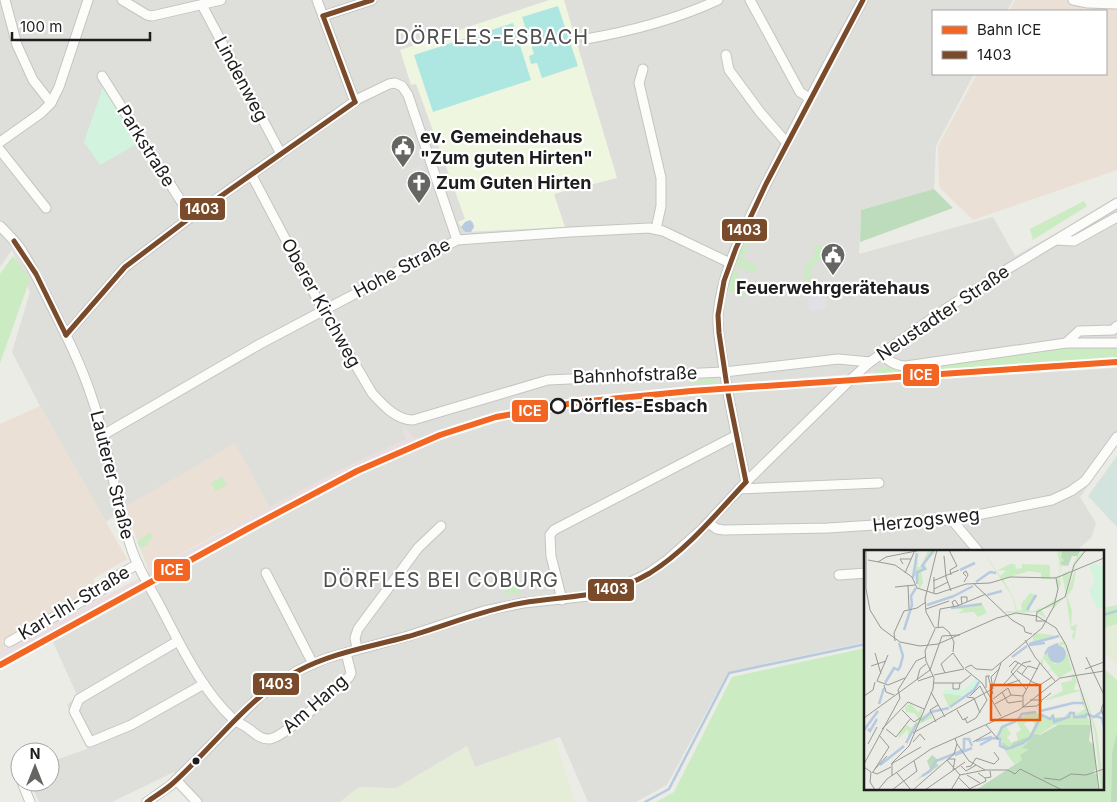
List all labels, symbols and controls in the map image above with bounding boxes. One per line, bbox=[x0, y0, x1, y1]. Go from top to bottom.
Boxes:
scale bar bbox=[12, 10, 150, 42]
legend bbox=[932, 10, 1107, 75]
text: 100 m bbox=[20, 17, 62, 36]
text: Bahn ICE bbox=[977, 20, 1041, 39]
district label: DÖRFLES-ESBACH bbox=[395, 25, 589, 49]
street label: Lindenweg bbox=[210, 33, 273, 125]
text: 1403 bbox=[977, 45, 1012, 64]
street label: Parkstraße bbox=[113, 101, 180, 190]
place label: ev. Gemeindehaus "Zum guten Hirten" bbox=[420, 126, 593, 168]
public building icon: ev. Gemeindehaus "Zum guten Hirten" bbox=[390, 134, 416, 168]
church icon: Zum Guten Hirten bbox=[406, 170, 432, 204]
place label: Zum Guten Hirten bbox=[436, 172, 592, 193]
line badge: 1403 bbox=[179, 197, 226, 221]
text: 1403 bbox=[185, 200, 219, 217]
line badge: 1403 bbox=[721, 218, 768, 242]
text: 1403 bbox=[727, 221, 761, 238]
street label: Hohe Straße bbox=[350, 233, 454, 302]
street label: Oberer Kirchweg bbox=[277, 235, 366, 371]
public building icon: Feuerwehrgerätehaus bbox=[820, 242, 846, 276]
street label: Neustadter Straße bbox=[872, 260, 1013, 365]
place label: Feuerwehrgerätehaus bbox=[736, 277, 930, 298]
street label: Bahnhofstraße bbox=[572, 362, 698, 387]
line badge: ICE bbox=[902, 363, 940, 387]
text: ICE bbox=[910, 366, 932, 383]
place label: Dörfles-Esbach bbox=[570, 395, 708, 416]
marker: Dörfles-Esbach bbox=[550, 398, 566, 414]
line badge: ICE bbox=[511, 399, 549, 423]
text: ICE bbox=[519, 402, 541, 419]
street label: Lauterer Straße bbox=[86, 408, 139, 541]
street label: Herzogsweg bbox=[871, 503, 981, 536]
inset map bbox=[864, 550, 1104, 790]
line badge: ICE bbox=[153, 558, 191, 582]
street label: Karl-Ihl-Straße bbox=[14, 561, 133, 644]
text: ICE bbox=[161, 561, 183, 578]
district label: DÖRFLES BEI COBURG bbox=[323, 568, 559, 592]
line badge: 1403 bbox=[587, 578, 635, 602]
text: 1403 bbox=[594, 580, 628, 597]
street label: Am Hang bbox=[278, 670, 351, 737]
line badge: 1403 bbox=[252, 672, 300, 696]
text: 1403 bbox=[259, 675, 293, 692]
north arrow bbox=[10, 742, 60, 792]
text: N bbox=[30, 745, 40, 762]
unlabelled marker bbox=[191, 756, 201, 766]

